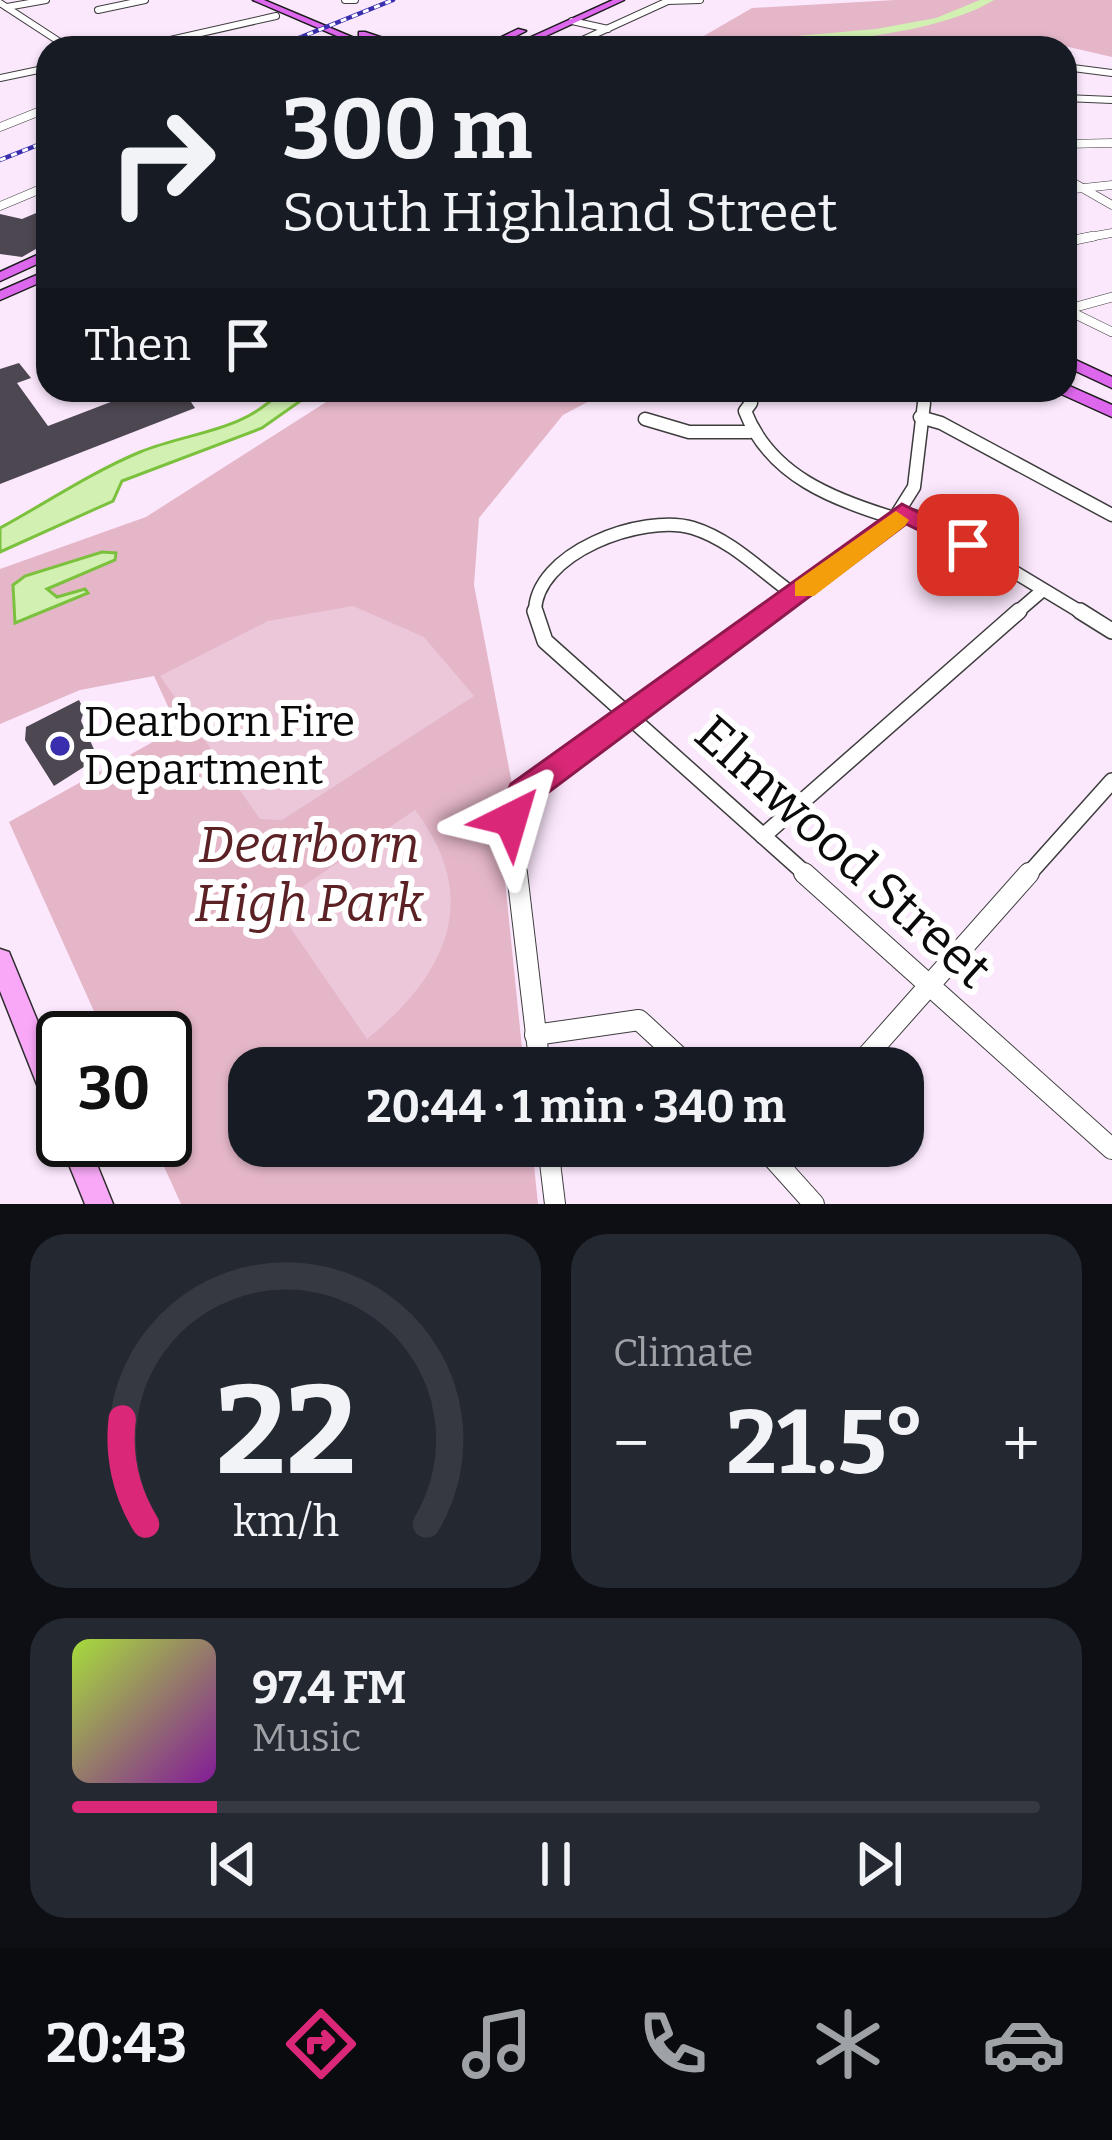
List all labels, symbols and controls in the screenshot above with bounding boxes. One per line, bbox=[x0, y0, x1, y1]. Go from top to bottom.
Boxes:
text: 300 m bbox=[282, 79, 532, 180]
icon: right bbox=[84, 84, 240, 240]
text: South Highland Street bbox=[282, 181, 838, 245]
icon: arrive bbox=[215, 312, 281, 378]
text: Then bbox=[84, 318, 191, 372]
pin bbox=[917, 494, 1019, 596]
icon: arrive bbox=[935, 512, 1001, 578]
place label: Dearborn Fire Department bbox=[84, 697, 355, 795]
street label: Elmwood Street bbox=[682, 703, 1004, 1001]
marker: Dearborn Fire Department bbox=[47, 733, 73, 759]
position arrow bbox=[448, 756, 574, 882]
park label: Dearborn High Park bbox=[194, 814, 424, 935]
speed limit sign: 30 bbox=[36, 1011, 192, 1167]
text: 20:44 · 1 min · 340 m bbox=[366, 1080, 786, 1134]
text: Climate bbox=[613, 1330, 753, 1376]
text: 22 bbox=[215, 1356, 356, 1506]
text: 21.5° bbox=[726, 1389, 925, 1497]
text: − bbox=[613, 1404, 649, 1483]
text: + bbox=[1002, 1404, 1040, 1483]
text: km/h bbox=[232, 1496, 339, 1547]
text: 97.4 FM bbox=[252, 1661, 407, 1715]
text: Music bbox=[252, 1715, 361, 1761]
icon: previous bbox=[200, 1831, 266, 1897]
icon: pause bbox=[523, 1831, 589, 1897]
icon: next bbox=[846, 1831, 912, 1897]
icon: directions bbox=[279, 2002, 363, 2086]
icon: music bbox=[455, 2002, 539, 2086]
icon: phone bbox=[631, 2002, 715, 2086]
icon: climate bbox=[806, 2002, 890, 2086]
icon: car bbox=[982, 2002, 1066, 2086]
text: 20:43 bbox=[46, 2012, 187, 2076]

